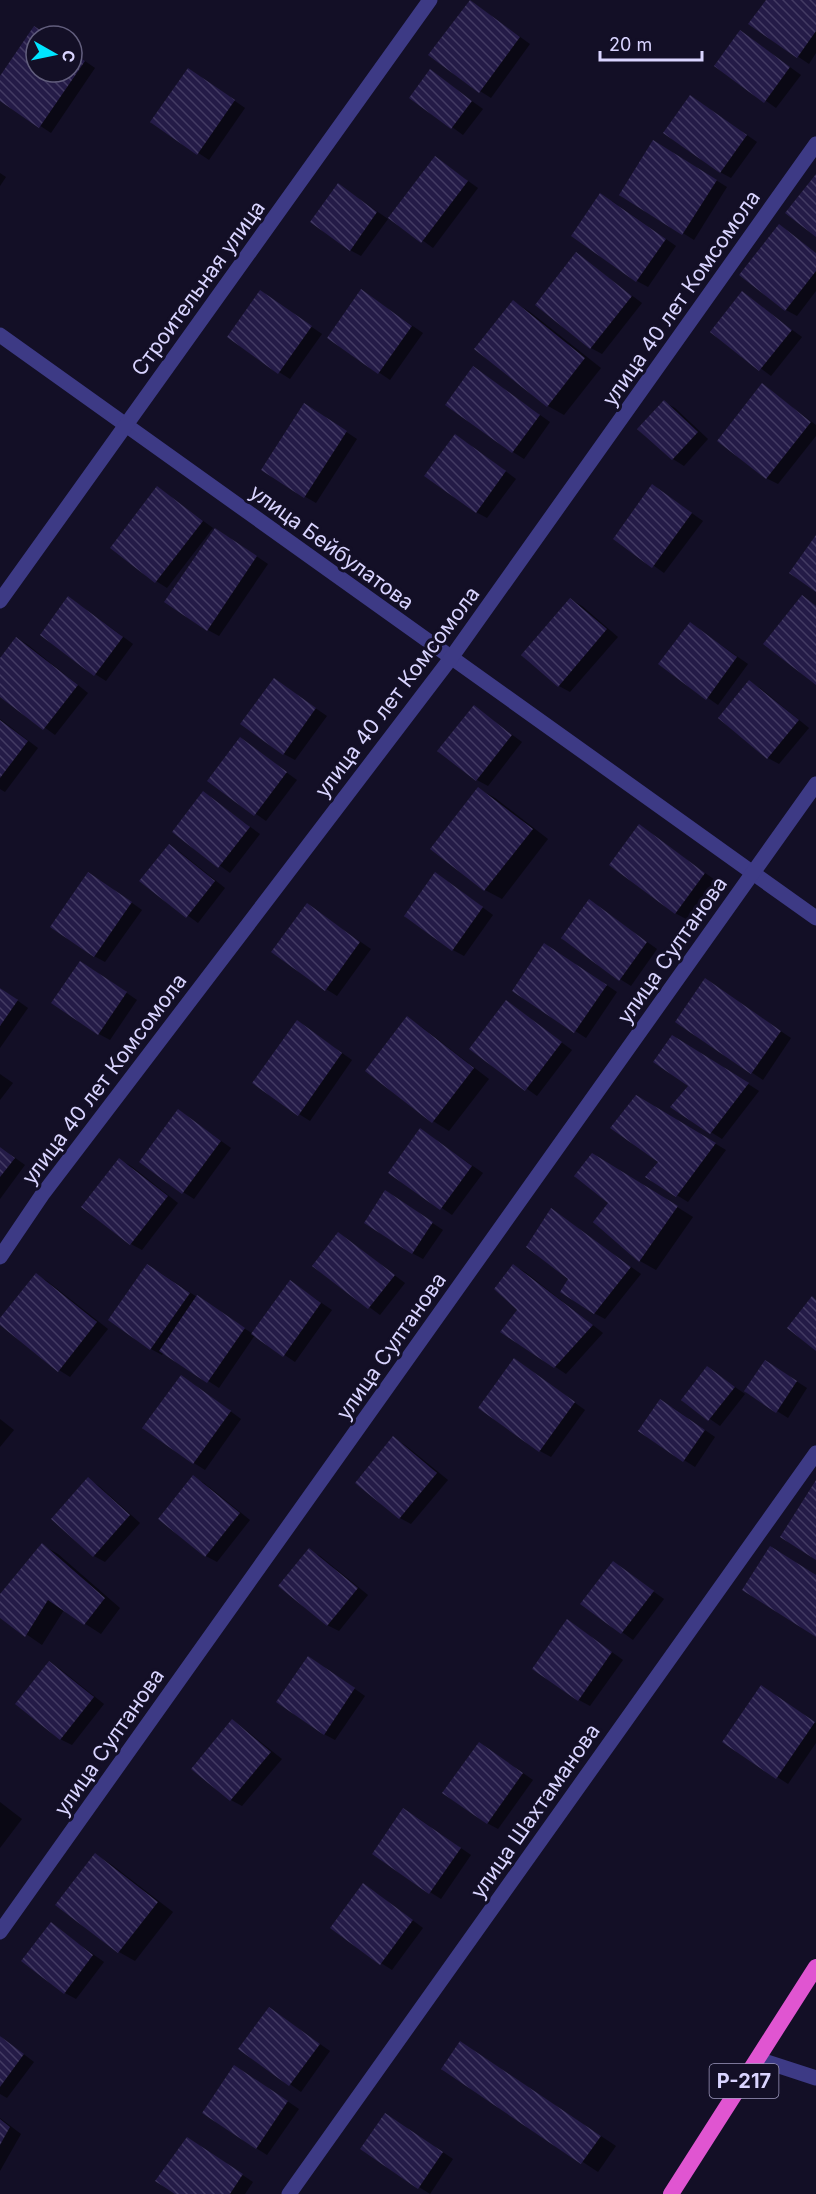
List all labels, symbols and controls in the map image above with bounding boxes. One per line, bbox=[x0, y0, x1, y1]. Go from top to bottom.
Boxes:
north arrow bbox=[24, 24, 84, 84]
scale bar bbox=[600, 24, 702, 62]
text: 20 m bbox=[609, 34, 652, 55]
text: С bbox=[58, 49, 80, 64]
street label: улица 40 лет Комсомола bbox=[597, 185, 765, 411]
street label: Строительная улица bbox=[126, 196, 270, 380]
street label: улица Бейбулатова bbox=[245, 479, 419, 615]
street label: улица 40 лет Комсомола bbox=[310, 582, 484, 802]
street label: улица Султанова bbox=[612, 872, 732, 1028]
street label: улица 40 лет Комсомола bbox=[17, 969, 191, 1189]
street label: улица Султанова bbox=[331, 1268, 451, 1424]
street label: улица Султанова bbox=[49, 1664, 169, 1820]
street label: улица Шахтаманова bbox=[465, 1719, 605, 1903]
road number: Р-217 bbox=[710, 2064, 778, 2098]

